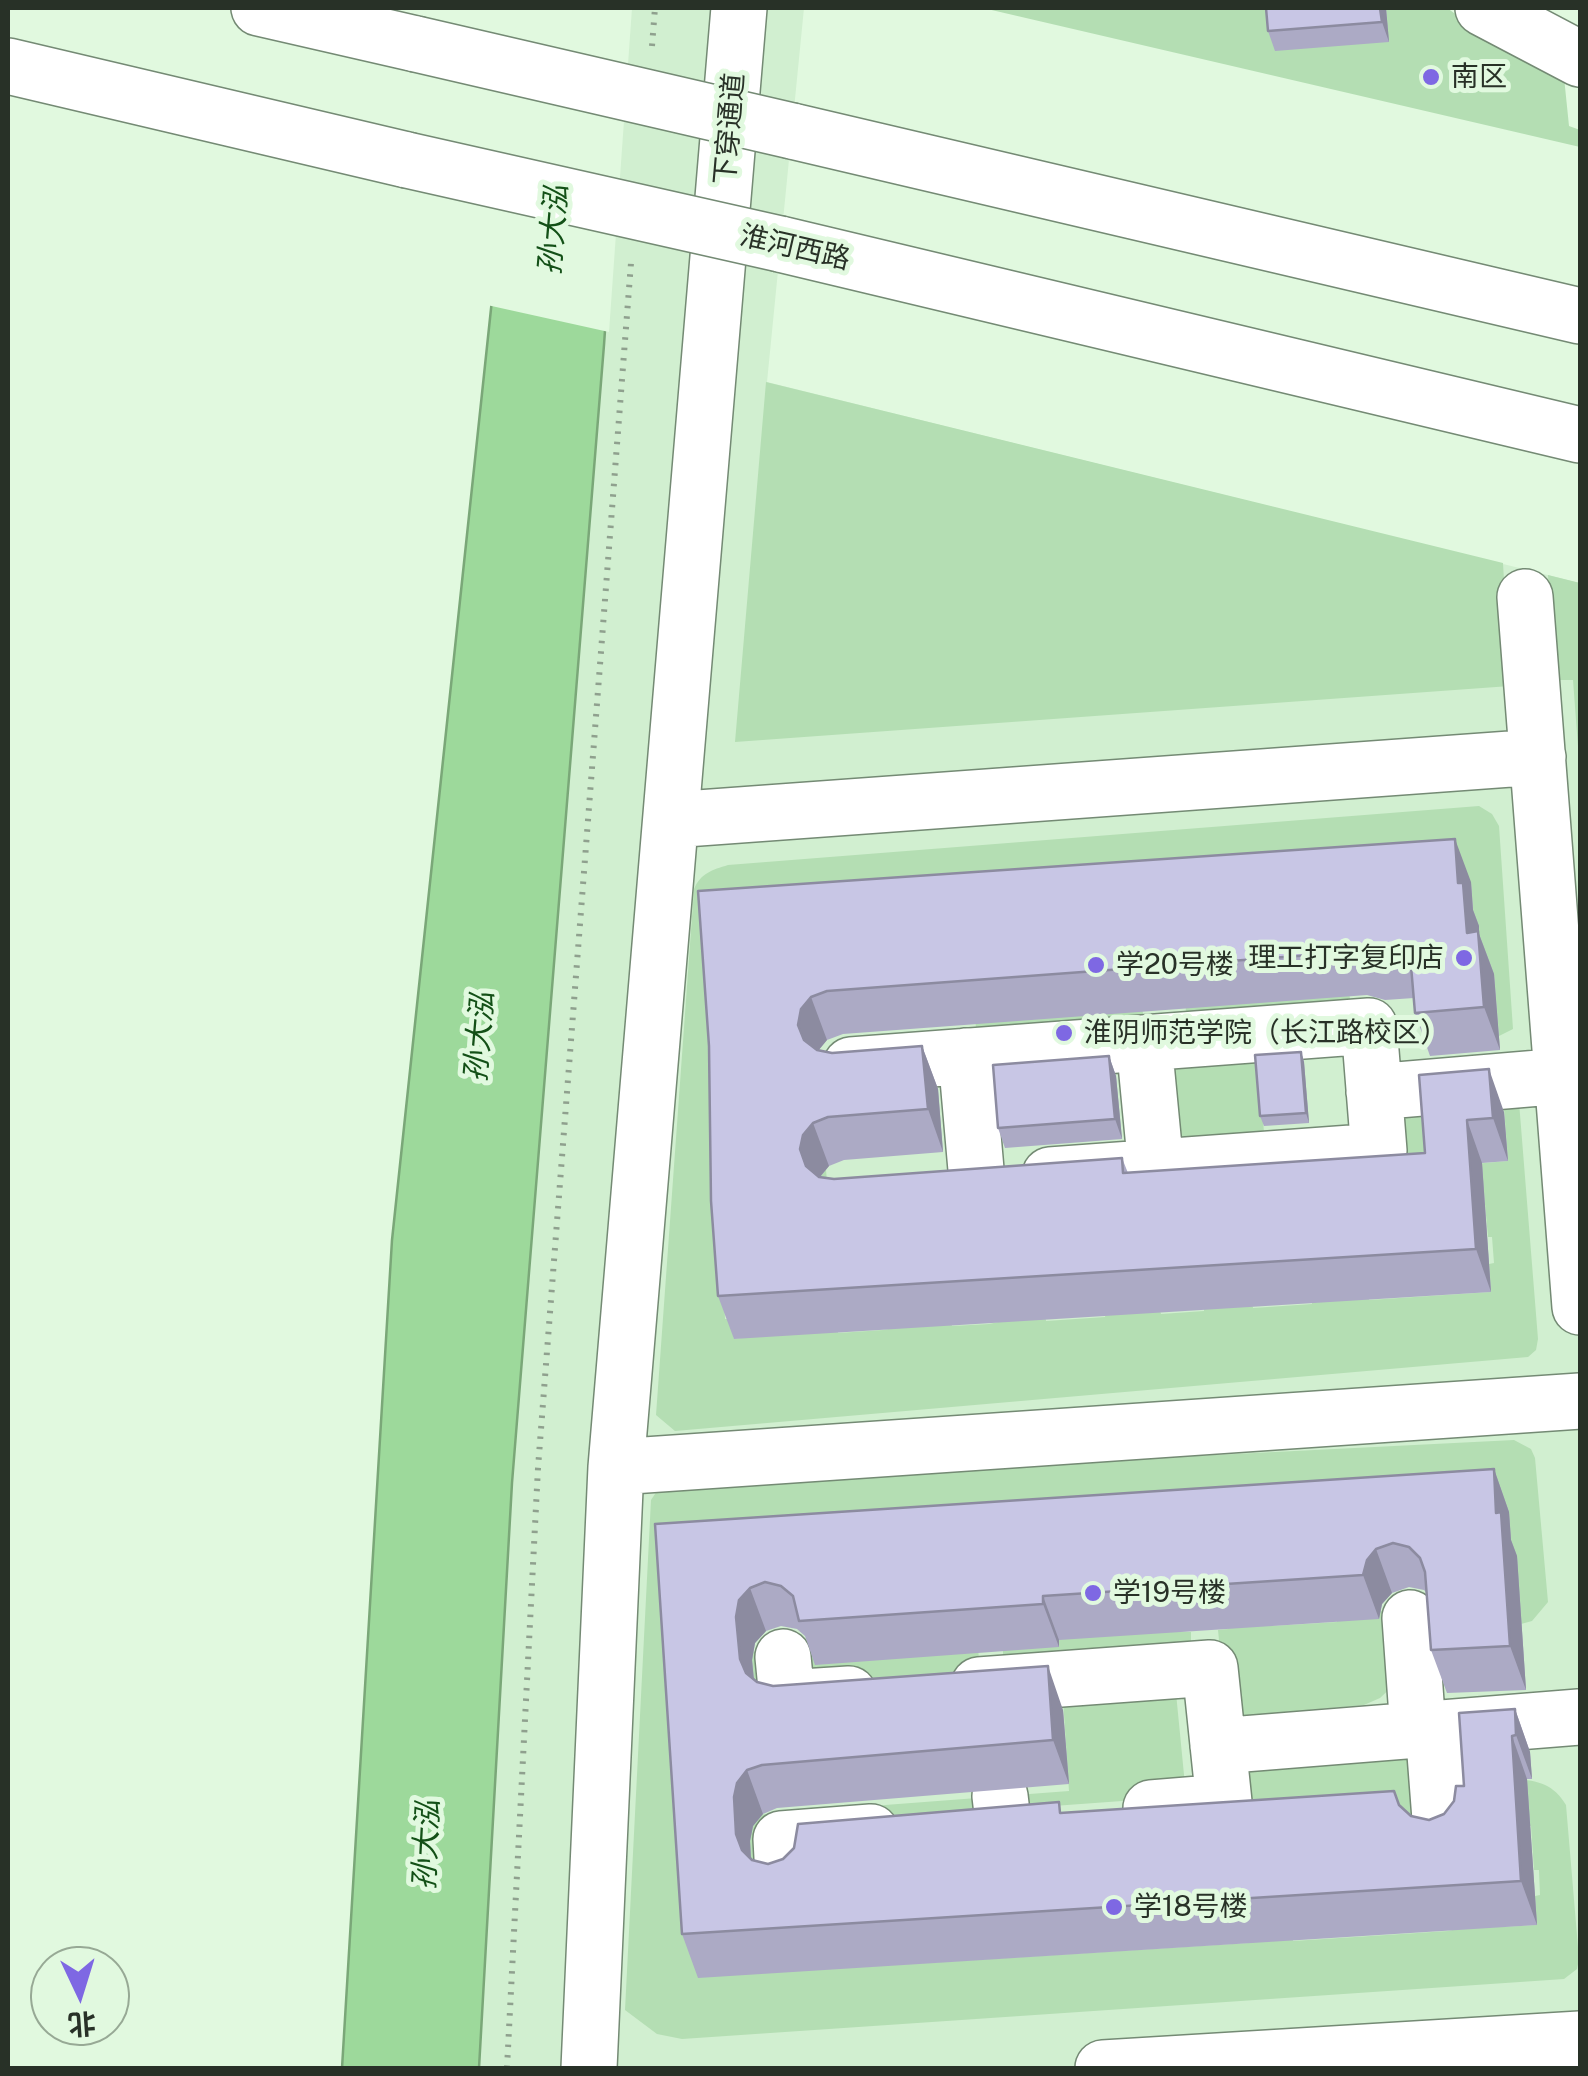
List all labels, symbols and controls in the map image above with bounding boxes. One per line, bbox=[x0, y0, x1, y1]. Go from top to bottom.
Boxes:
place label: 南区 bbox=[1451, 60, 1507, 94]
marker: 南区 bbox=[1420, 66, 1442, 88]
street label: 下穿通道 bbox=[708, 72, 752, 186]
water label: 孙大泓 bbox=[532, 184, 576, 276]
street label: 淮河西路 bbox=[737, 219, 853, 277]
place label: 理工打字复印店 bbox=[1248, 941, 1444, 975]
marker: 理工打字复印店 bbox=[1453, 947, 1475, 969]
place label: 学20号楼 bbox=[1116, 948, 1234, 982]
marker: 学20号楼 bbox=[1085, 954, 1107, 976]
water label: 孙大泓 bbox=[458, 991, 502, 1083]
place label: 淮阴师范学院（长江路校区） bbox=[1084, 1016, 1448, 1050]
marker: 淮阴师范学院（长江路校区） bbox=[1053, 1022, 1075, 1044]
place label: 学19号楼 bbox=[1113, 1576, 1226, 1610]
marker: 学19号楼 bbox=[1082, 1582, 1104, 1604]
water label: 孙大泓 bbox=[407, 1799, 447, 1891]
place label: 学18号楼 bbox=[1134, 1890, 1248, 1924]
marker: 学18号楼 bbox=[1103, 1896, 1125, 1918]
north arrow bbox=[30, 1946, 130, 2046]
text: 北 bbox=[67, 2007, 97, 2042]

